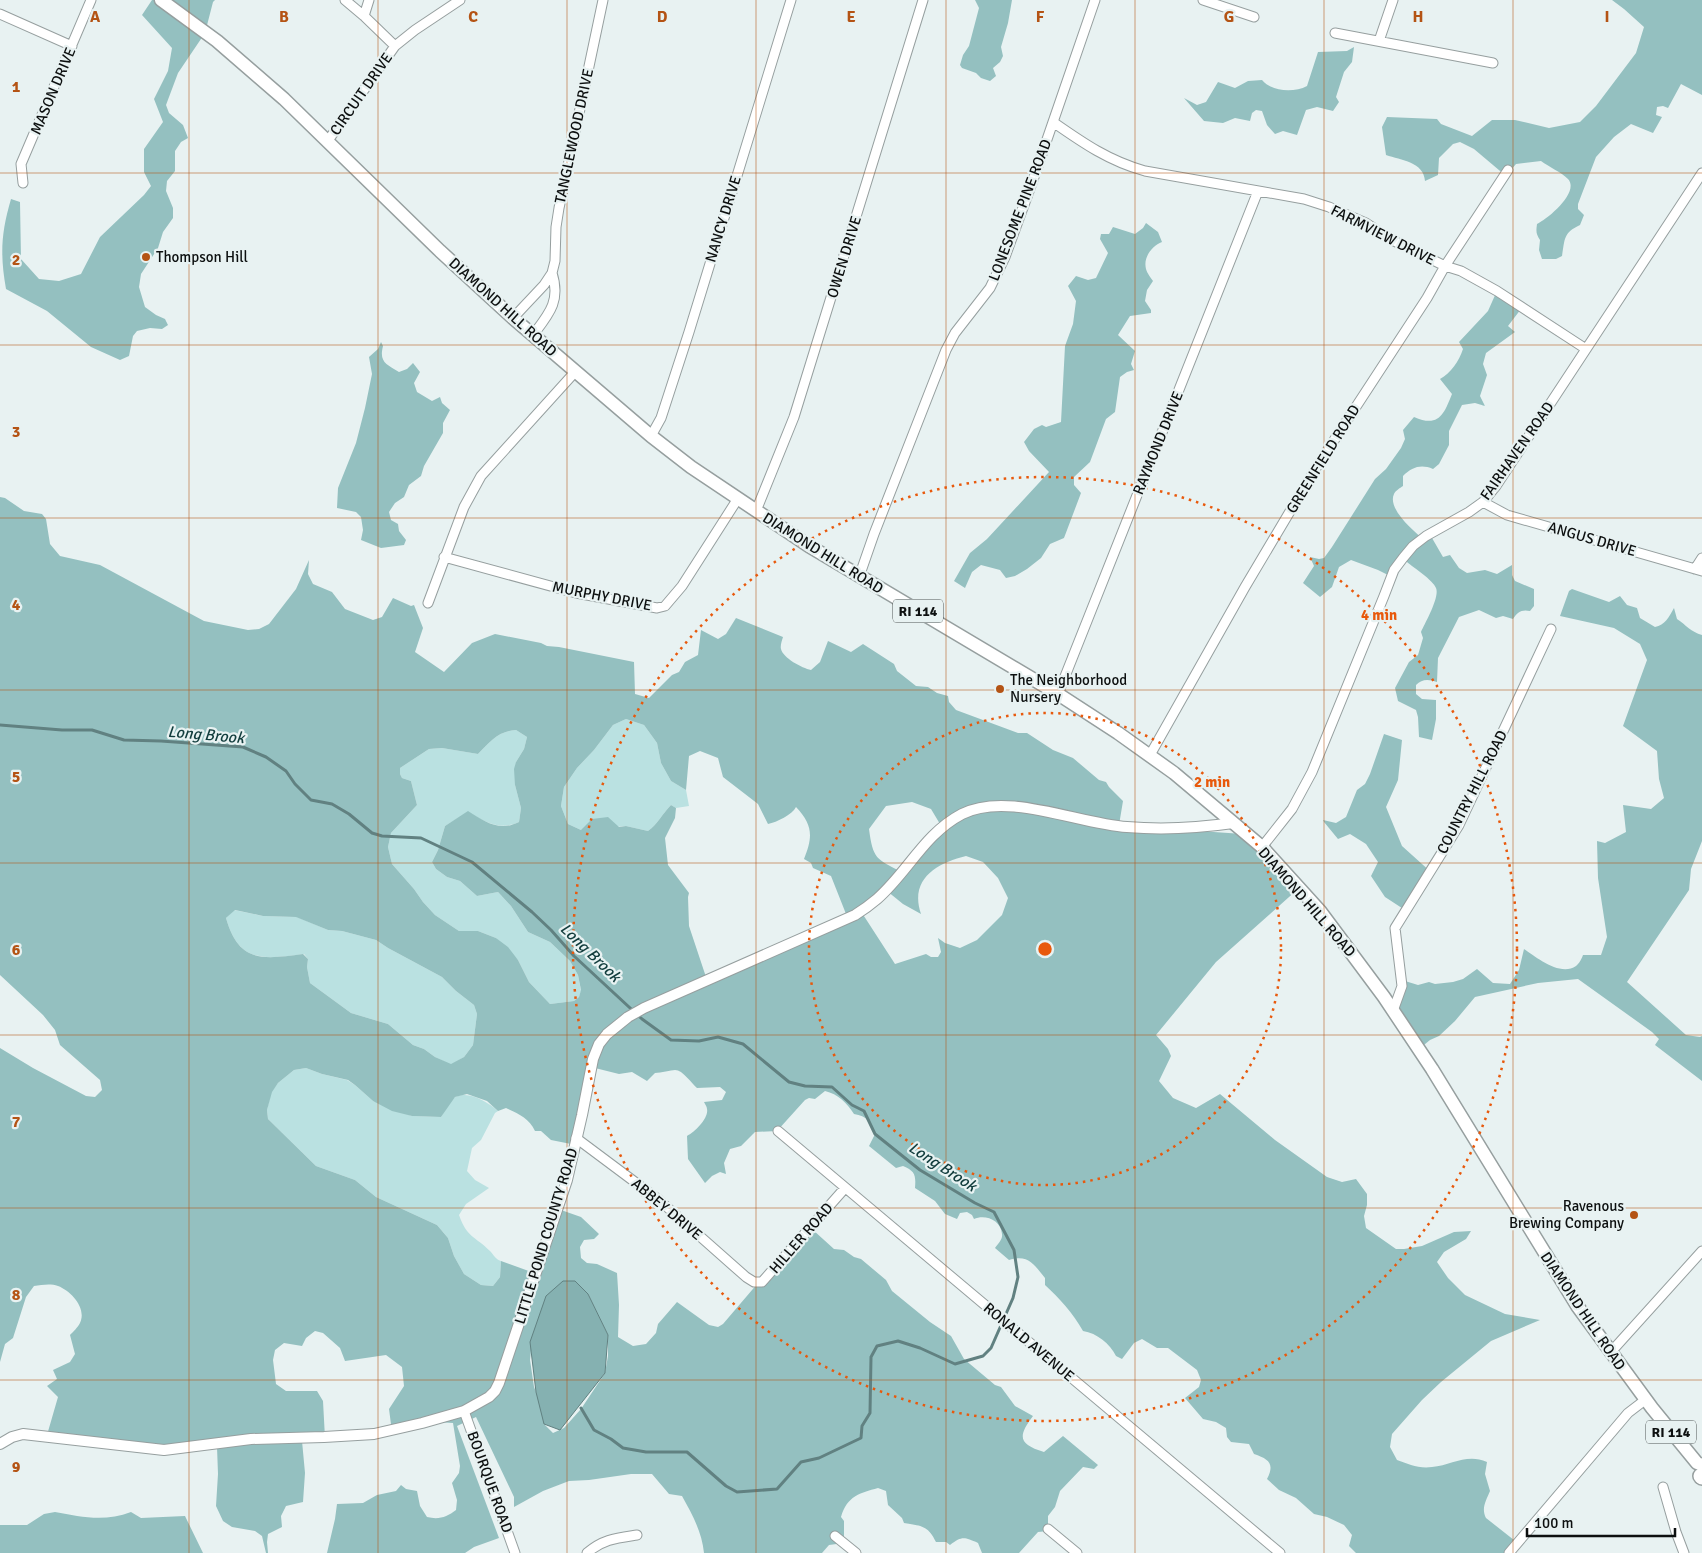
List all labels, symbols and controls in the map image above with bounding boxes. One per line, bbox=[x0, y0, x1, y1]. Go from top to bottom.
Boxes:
text: A bbox=[90, 7, 101, 27]
text: B bbox=[279, 7, 289, 27]
text: C bbox=[468, 7, 478, 27]
text: D bbox=[657, 7, 668, 27]
text: E bbox=[846, 7, 856, 27]
text: F bbox=[1036, 7, 1045, 27]
text: G bbox=[1224, 7, 1234, 27]
text: H bbox=[1413, 7, 1423, 27]
text: I bbox=[1604, 7, 1610, 27]
street label: MASON DRIVE bbox=[27, 45, 79, 137]
street label: CIRCUIT DRIVE bbox=[326, 49, 396, 139]
street label: TANGLEWOOD DRIVE bbox=[551, 67, 597, 205]
text: 1 bbox=[12, 77, 21, 97]
street label: LONESOME PINE ROAD bbox=[985, 137, 1055, 283]
street label: NANCY DRIVE bbox=[701, 173, 745, 265]
street label: FARMVIEW DRIVE bbox=[1328, 201, 1438, 269]
street label: OWEN DRIVE bbox=[823, 214, 865, 300]
place label: Thompson Hill bbox=[156, 248, 248, 266]
text: 2 bbox=[12, 250, 20, 270]
marker: Thompson Hill bbox=[140, 251, 152, 263]
street label: DIAMOND HILL ROAD bbox=[445, 254, 561, 360]
street label: RAYMOND DRIVE bbox=[1129, 389, 1187, 497]
street label: FAIRHAVEN ROAD bbox=[1476, 398, 1558, 504]
street label: GREENFIELD ROAD bbox=[1282, 401, 1364, 517]
text: 3 bbox=[12, 422, 20, 442]
street label: DIAMOND HILL ROAD bbox=[759, 509, 887, 597]
street label: ANGUS DRIVE bbox=[1546, 518, 1638, 560]
street label: MURPHY DRIVE bbox=[551, 578, 653, 614]
text: 4 bbox=[12, 595, 21, 615]
road number: RI 114 bbox=[893, 600, 943, 622]
text: 4 min bbox=[1361, 606, 1397, 624]
place label: The Neighborhood Nursery bbox=[1010, 671, 1127, 706]
marker: The Neighborhood Nursery bbox=[994, 683, 1006, 695]
water label: Long Brook bbox=[167, 722, 247, 748]
street label: COUNTRY HILL ROAD bbox=[1433, 727, 1511, 857]
text: 5 bbox=[12, 767, 20, 787]
text: 2 min bbox=[1194, 773, 1230, 791]
street label: DIAMOND HILL ROAD bbox=[1255, 844, 1359, 960]
water label: Long Brook bbox=[556, 919, 626, 988]
text: 6 bbox=[12, 940, 21, 960]
centre of rings bbox=[1036, 940, 1054, 958]
text: 7 bbox=[12, 1112, 21, 1132]
water label: Long Brook bbox=[905, 1138, 982, 1197]
street label: LITTLE POND COUNTY ROAD bbox=[511, 1146, 581, 1326]
street label: ABBEY DRIVE bbox=[628, 1174, 706, 1244]
place label: Ravenous Brewing Company bbox=[1509, 1197, 1624, 1232]
street label: HILLER ROAD bbox=[765, 1199, 837, 1277]
marker: Ravenous Brewing Company bbox=[1628, 1209, 1640, 1221]
street label: DIAMOND HILL ROAD bbox=[1537, 1248, 1629, 1374]
text: 8 bbox=[12, 1285, 21, 1305]
street label: RONALD AVENUE bbox=[980, 1299, 1078, 1385]
road number: RI 114 bbox=[1646, 1420, 1696, 1444]
street label: BOURQUE ROAD bbox=[463, 1429, 517, 1535]
text: 9 bbox=[12, 1457, 21, 1477]
scale bar bbox=[1527, 1506, 1674, 1538]
text: 100 m bbox=[1534, 1514, 1574, 1532]

